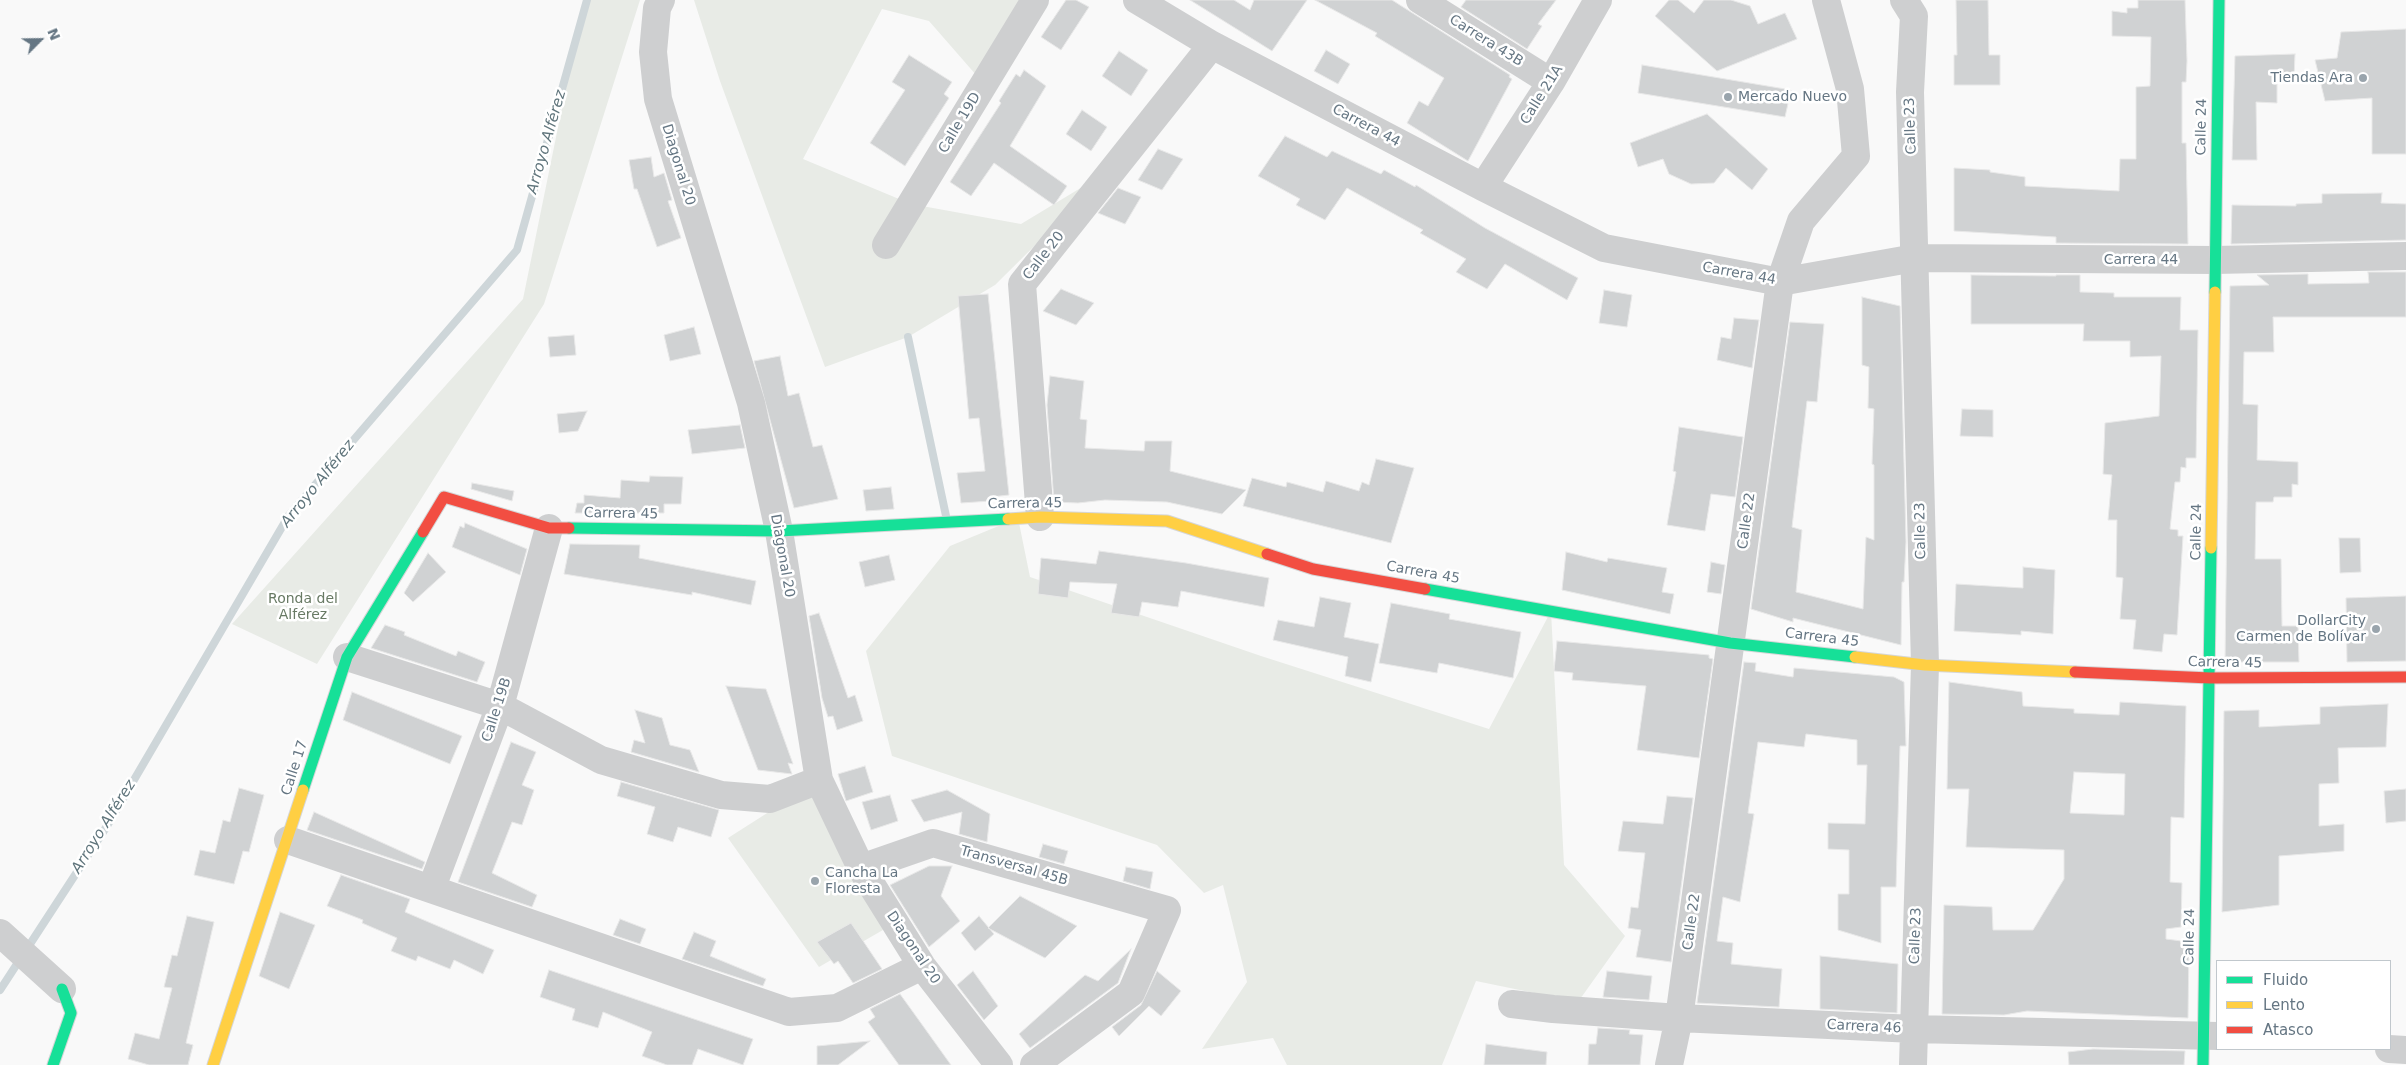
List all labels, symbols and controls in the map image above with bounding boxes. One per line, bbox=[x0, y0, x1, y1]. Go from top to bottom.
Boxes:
street label: Carrera 43B bbox=[1446, 12, 1526, 70]
north arrow bbox=[15, 15, 65, 65]
text: N bbox=[44, 26, 63, 43]
street label: Calle 21A bbox=[1517, 62, 1567, 128]
place label: Tiendas Ara bbox=[2270, 70, 2353, 86]
marker: Tiendas Ara bbox=[2357, 72, 2369, 84]
water label: Arroyo Alférez bbox=[524, 88, 570, 196]
place label: Mercado Nuevo bbox=[1738, 89, 1847, 105]
street label: Calle 19D bbox=[935, 90, 985, 156]
marker: Mercado Nuevo bbox=[1722, 91, 1734, 103]
street label: Calle 23 bbox=[1902, 97, 1920, 155]
street label: Calle 24 bbox=[2193, 98, 2211, 156]
street label: Carrera 44 bbox=[1329, 101, 1403, 151]
street label: Diagonal 20 bbox=[658, 122, 698, 208]
street label: Calle 20 bbox=[1020, 228, 1068, 284]
street label: Carrera 44 bbox=[2104, 252, 2178, 268]
street label: Carrera 44 bbox=[1701, 259, 1777, 289]
water label: Arroyo Alférez bbox=[277, 437, 359, 531]
street label: Calle 22 bbox=[1735, 492, 1759, 550]
street label: Carrera 45 bbox=[988, 495, 1062, 513]
street label: Calle 23 bbox=[1912, 502, 1930, 560]
street label: Calle 24 bbox=[2188, 503, 2206, 561]
street label: Carrera 45 bbox=[584, 505, 658, 523]
street label: Diagonal 20 bbox=[766, 513, 798, 599]
street label: Carrera 45 bbox=[1385, 558, 1461, 588]
park label: Ronda del Alférez bbox=[268, 591, 338, 624]
place label: DollarCity Carmen de Bolívar bbox=[2236, 613, 2366, 646]
marker: DollarCity Carmen de Bolívar bbox=[2370, 623, 2382, 635]
street label: Carrera 45 bbox=[1784, 625, 1860, 651]
street label: Carrera 45 bbox=[2188, 654, 2262, 672]
street label: Calle 19B bbox=[479, 676, 515, 744]
street label: Calle 17 bbox=[278, 738, 312, 798]
water label: Arroyo Alférez bbox=[68, 777, 140, 877]
street label: Transversal 45B bbox=[958, 843, 1070, 889]
place label: Cancha La Floresta bbox=[825, 865, 898, 898]
marker: Cancha La Floresta bbox=[809, 875, 821, 887]
street label: Calle 22 bbox=[1680, 893, 1704, 951]
street label: Calle 23 bbox=[1907, 907, 1925, 965]
street label: Diagonal 20 bbox=[882, 908, 944, 988]
street label: Calle 24 bbox=[2181, 908, 2199, 966]
legend bbox=[2216, 960, 2391, 1050]
text: Fluido bbox=[2263, 971, 2308, 989]
text: Lento bbox=[2263, 996, 2305, 1014]
street label: Carrera 46 bbox=[1826, 1017, 1902, 1037]
text: Atasco bbox=[2263, 1021, 2313, 1039]

